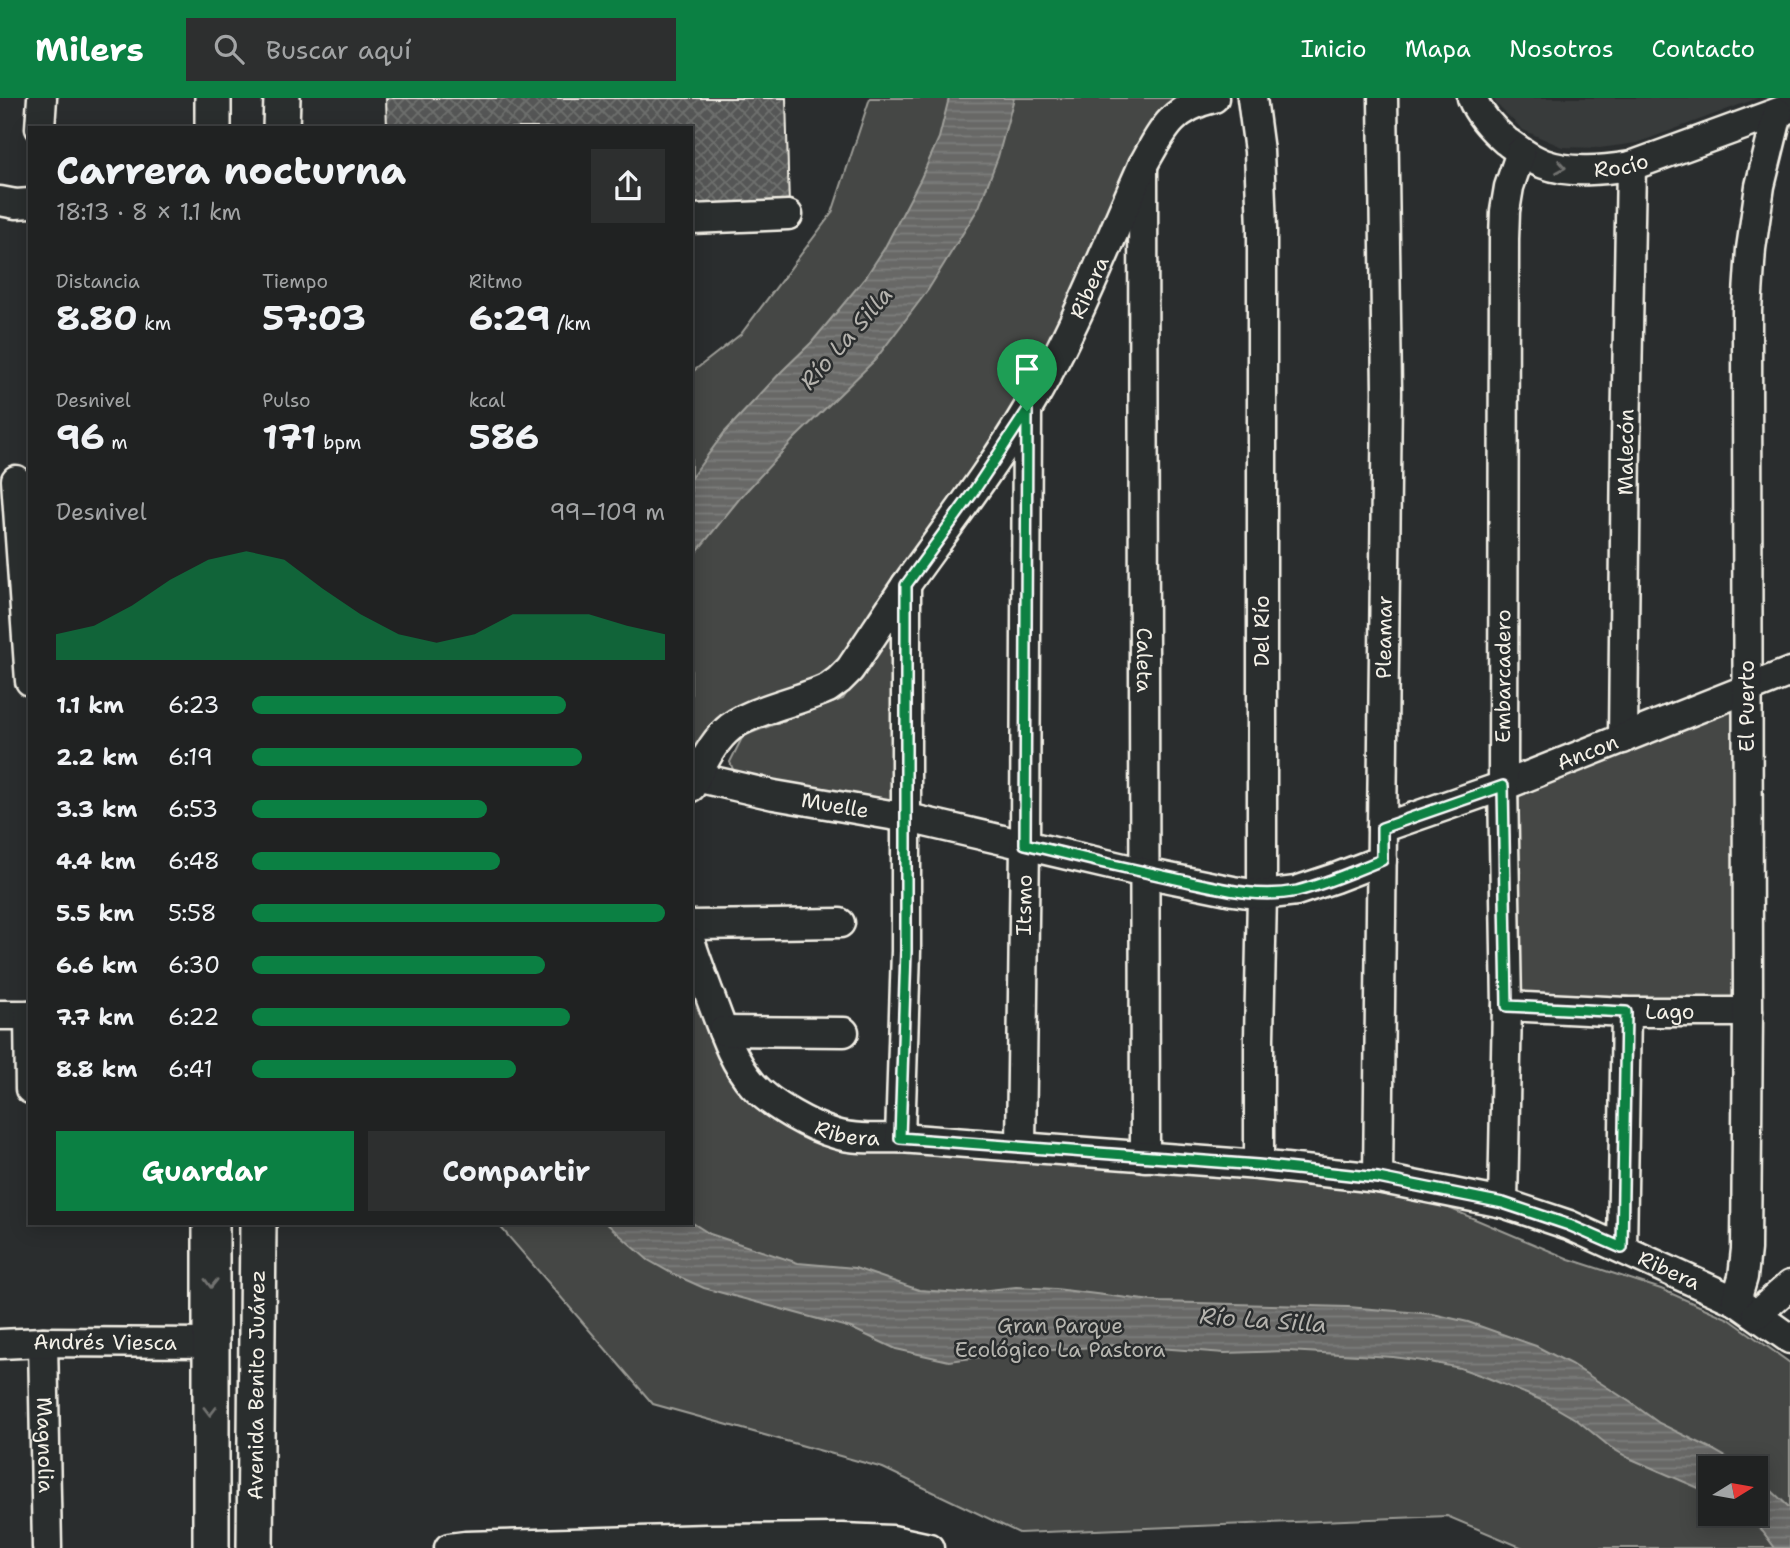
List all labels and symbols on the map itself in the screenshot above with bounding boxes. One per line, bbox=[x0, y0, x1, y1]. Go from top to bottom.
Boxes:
street label: Rocío bbox=[1593, 147, 1652, 184]
one-way arrow bbox=[1555, 159, 1567, 174]
street label: Ribera bbox=[1063, 252, 1116, 323]
water label: Río La Silla bbox=[793, 280, 899, 396]
pin bbox=[997, 339, 1057, 411]
street label: Malecón bbox=[1611, 408, 1641, 495]
street label: Del Río bbox=[1248, 595, 1276, 667]
street label: Pleamar bbox=[1370, 595, 1399, 679]
street label: Embarcadero bbox=[1489, 609, 1517, 743]
street label: Caleta bbox=[1130, 627, 1158, 693]
street label: El Puerto bbox=[1733, 660, 1761, 752]
street label: Ancon bbox=[1553, 728, 1622, 777]
street label: Muelle bbox=[799, 786, 871, 825]
street label: Itsmo bbox=[1010, 874, 1039, 936]
street label: Lago bbox=[1645, 998, 1695, 1026]
street label: Ribera bbox=[810, 1114, 880, 1152]
street label: Ribera bbox=[1633, 1244, 1705, 1297]
street label: Avenida Benito Juárez bbox=[241, 1270, 272, 1500]
one-way arrow bbox=[203, 1278, 219, 1289]
water label: Río La Silla bbox=[1198, 1301, 1328, 1339]
park label: Gran Parque Ecológico La Pastora bbox=[955, 1312, 1165, 1364]
street label: Andrés Viesca bbox=[32, 1328, 177, 1357]
street label: Magnolia bbox=[30, 1397, 60, 1493]
one-way arrow bbox=[202, 1406, 218, 1417]
north arrow bbox=[1698, 1456, 1768, 1526]

